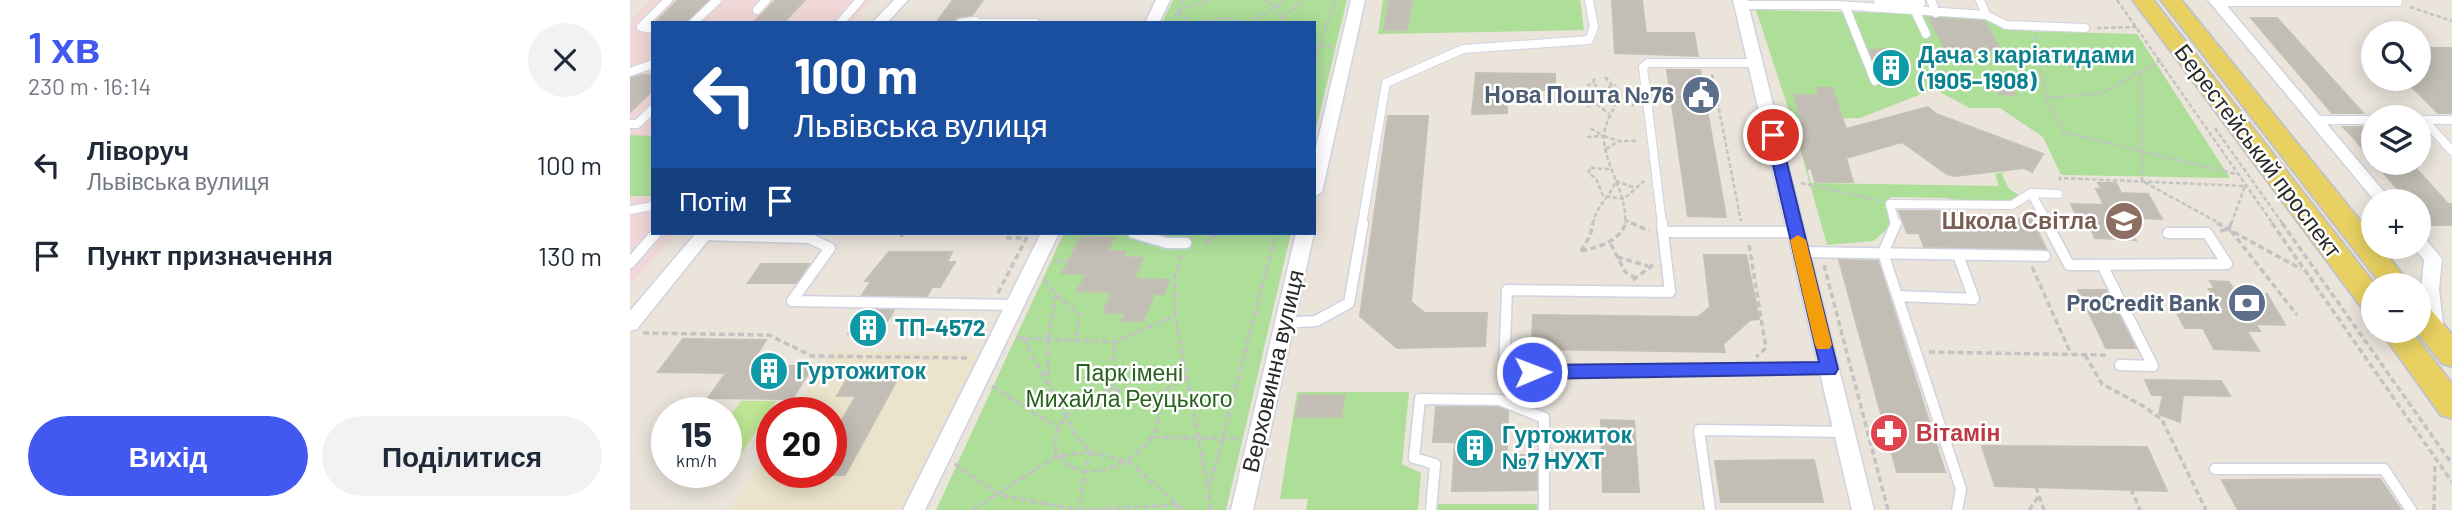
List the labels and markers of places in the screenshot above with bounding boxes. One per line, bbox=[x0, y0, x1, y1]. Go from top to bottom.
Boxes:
place label: Дача з каріатидами (1905–1908) bbox=[1917, 40, 2135, 94]
building icon: Дача з каріатидами (1905–1908) bbox=[1870, 47, 1912, 89]
public building icon: Нова Пошта №76 bbox=[1680, 74, 1722, 116]
place label: Нова Пошта №76 bbox=[1484, 80, 1674, 108]
pin bbox=[1743, 105, 1803, 165]
school or university icon: Школа Світла bbox=[2103, 200, 2145, 242]
place label: Школа Світла bbox=[1942, 206, 2097, 234]
bank icon: ProCredit Bank bbox=[2226, 282, 2268, 324]
place label: ProCredit Bank bbox=[2067, 288, 2220, 316]
building icon: ТП-4572 bbox=[847, 307, 889, 349]
place label: ТП-4572 bbox=[895, 313, 986, 341]
building icon: Гуртожиток bbox=[748, 350, 790, 392]
place label: Гуртожиток bbox=[796, 356, 927, 384]
pharmacy icon: Вітамін bbox=[1868, 412, 1910, 454]
place label: Вітамін bbox=[1916, 418, 2000, 446]
place label: Гуртожиток №7 НУХТ bbox=[1502, 420, 1633, 474]
building icon: Гуртожиток №7 НУХТ bbox=[1454, 427, 1496, 469]

